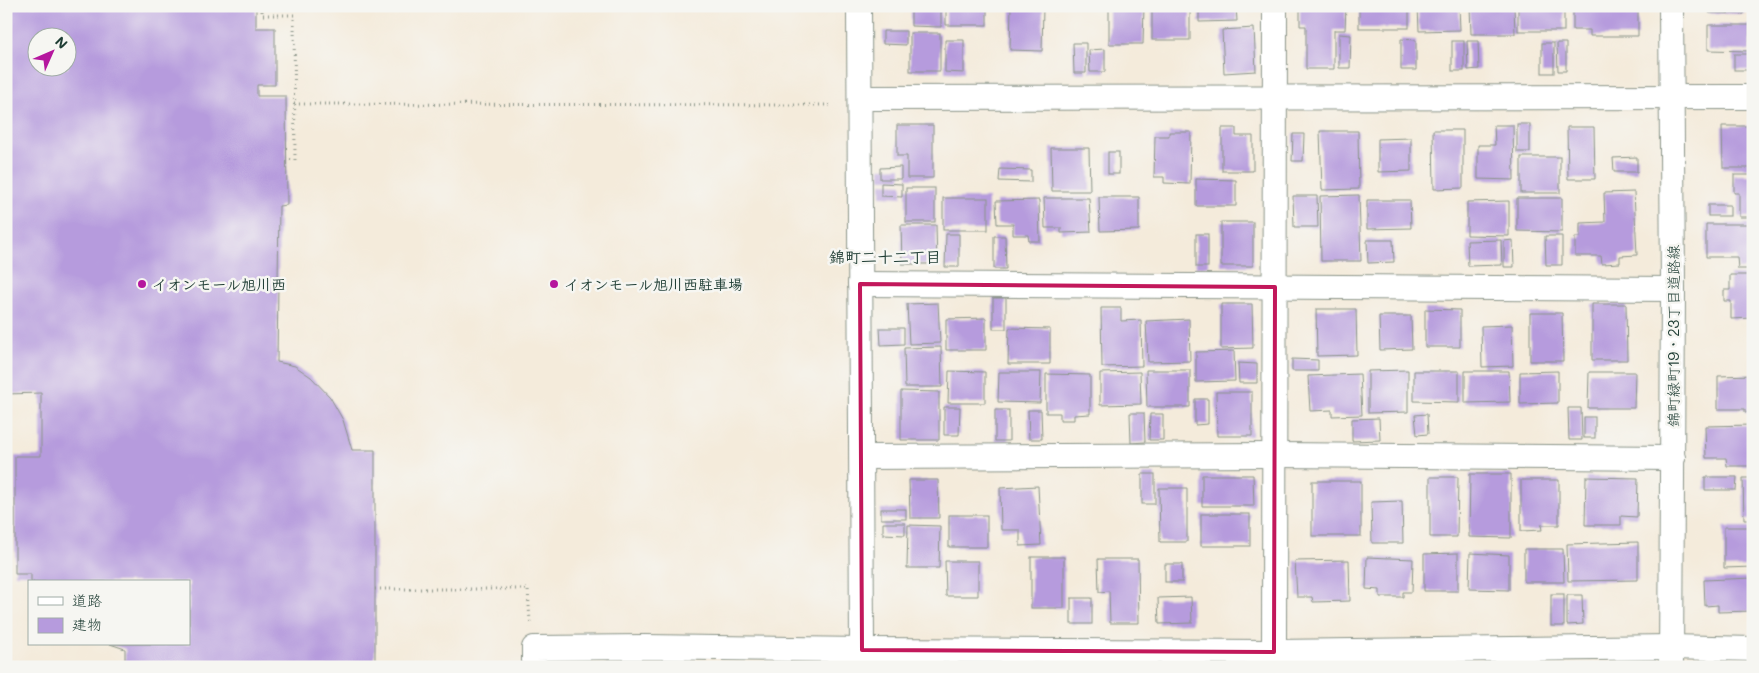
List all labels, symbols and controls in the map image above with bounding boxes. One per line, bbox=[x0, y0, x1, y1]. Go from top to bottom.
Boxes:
north arrow bbox=[28, 28, 78, 78]
text: N bbox=[51, 32, 72, 53]
street label: 錦町緑町19・23丁目道路線 bbox=[1663, 245, 1683, 427]
district label: 錦町二十二丁目 bbox=[829, 246, 941, 267]
place label: イオンモール旭川西 bbox=[152, 274, 286, 294]
place label: イオンモール旭川西駐車場 bbox=[564, 274, 743, 294]
marker: イオンモール旭川西 bbox=[136, 278, 148, 290]
marker: イオンモール旭川西駐車場 bbox=[548, 278, 560, 290]
legend bbox=[28, 580, 190, 646]
text: 道路 bbox=[72, 590, 102, 610]
text: 建物 bbox=[72, 614, 102, 634]

